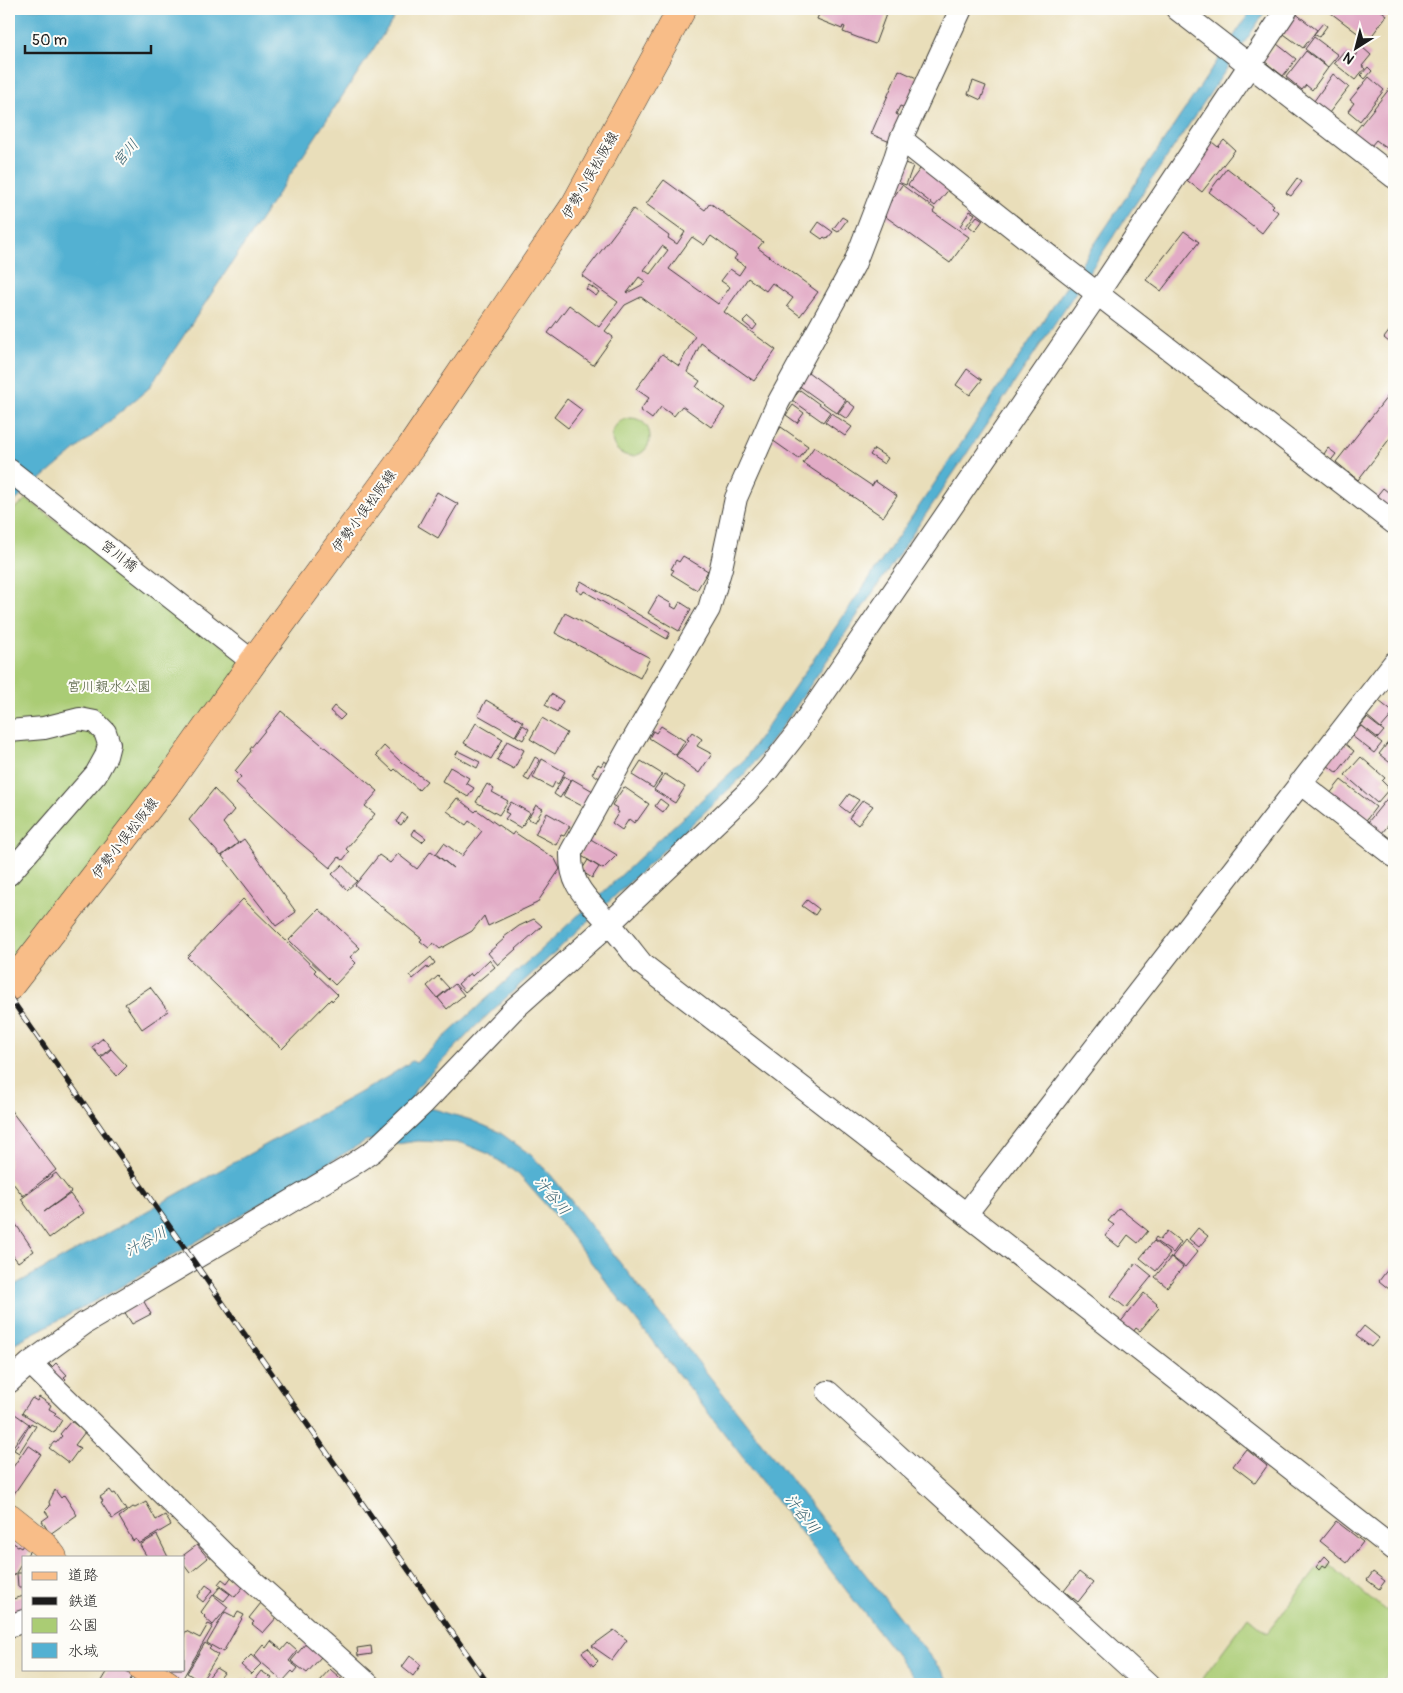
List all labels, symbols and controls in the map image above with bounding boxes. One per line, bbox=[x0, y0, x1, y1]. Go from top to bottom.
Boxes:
scale bar bbox=[25, 22, 151, 54]
north arrow bbox=[1330, 22, 1380, 72]
text: 50 m bbox=[32, 31, 67, 50]
text: N bbox=[1340, 48, 1357, 68]
street label: 伊勢小俣松阪線 bbox=[558, 128, 622, 222]
water label: 宮川 bbox=[109, 135, 143, 171]
street label: 伊勢小俣松阪線 bbox=[328, 466, 400, 556]
street label: 宮川橋 bbox=[97, 536, 141, 576]
park label: 宮川親水公園 bbox=[67, 678, 151, 695]
street label: 伊勢小俣松阪線 bbox=[88, 794, 162, 882]
water label: 汁谷川 bbox=[530, 1173, 574, 1219]
water label: 汁谷川 bbox=[122, 1223, 170, 1261]
water label: 汁谷川 bbox=[781, 1490, 823, 1538]
legend bbox=[22, 1556, 185, 1670]
text: 道路 bbox=[68, 1566, 98, 1585]
text: 鉄道 bbox=[68, 1592, 98, 1611]
text: 公園 bbox=[68, 1616, 98, 1635]
text: 水域 bbox=[68, 1642, 98, 1661]

